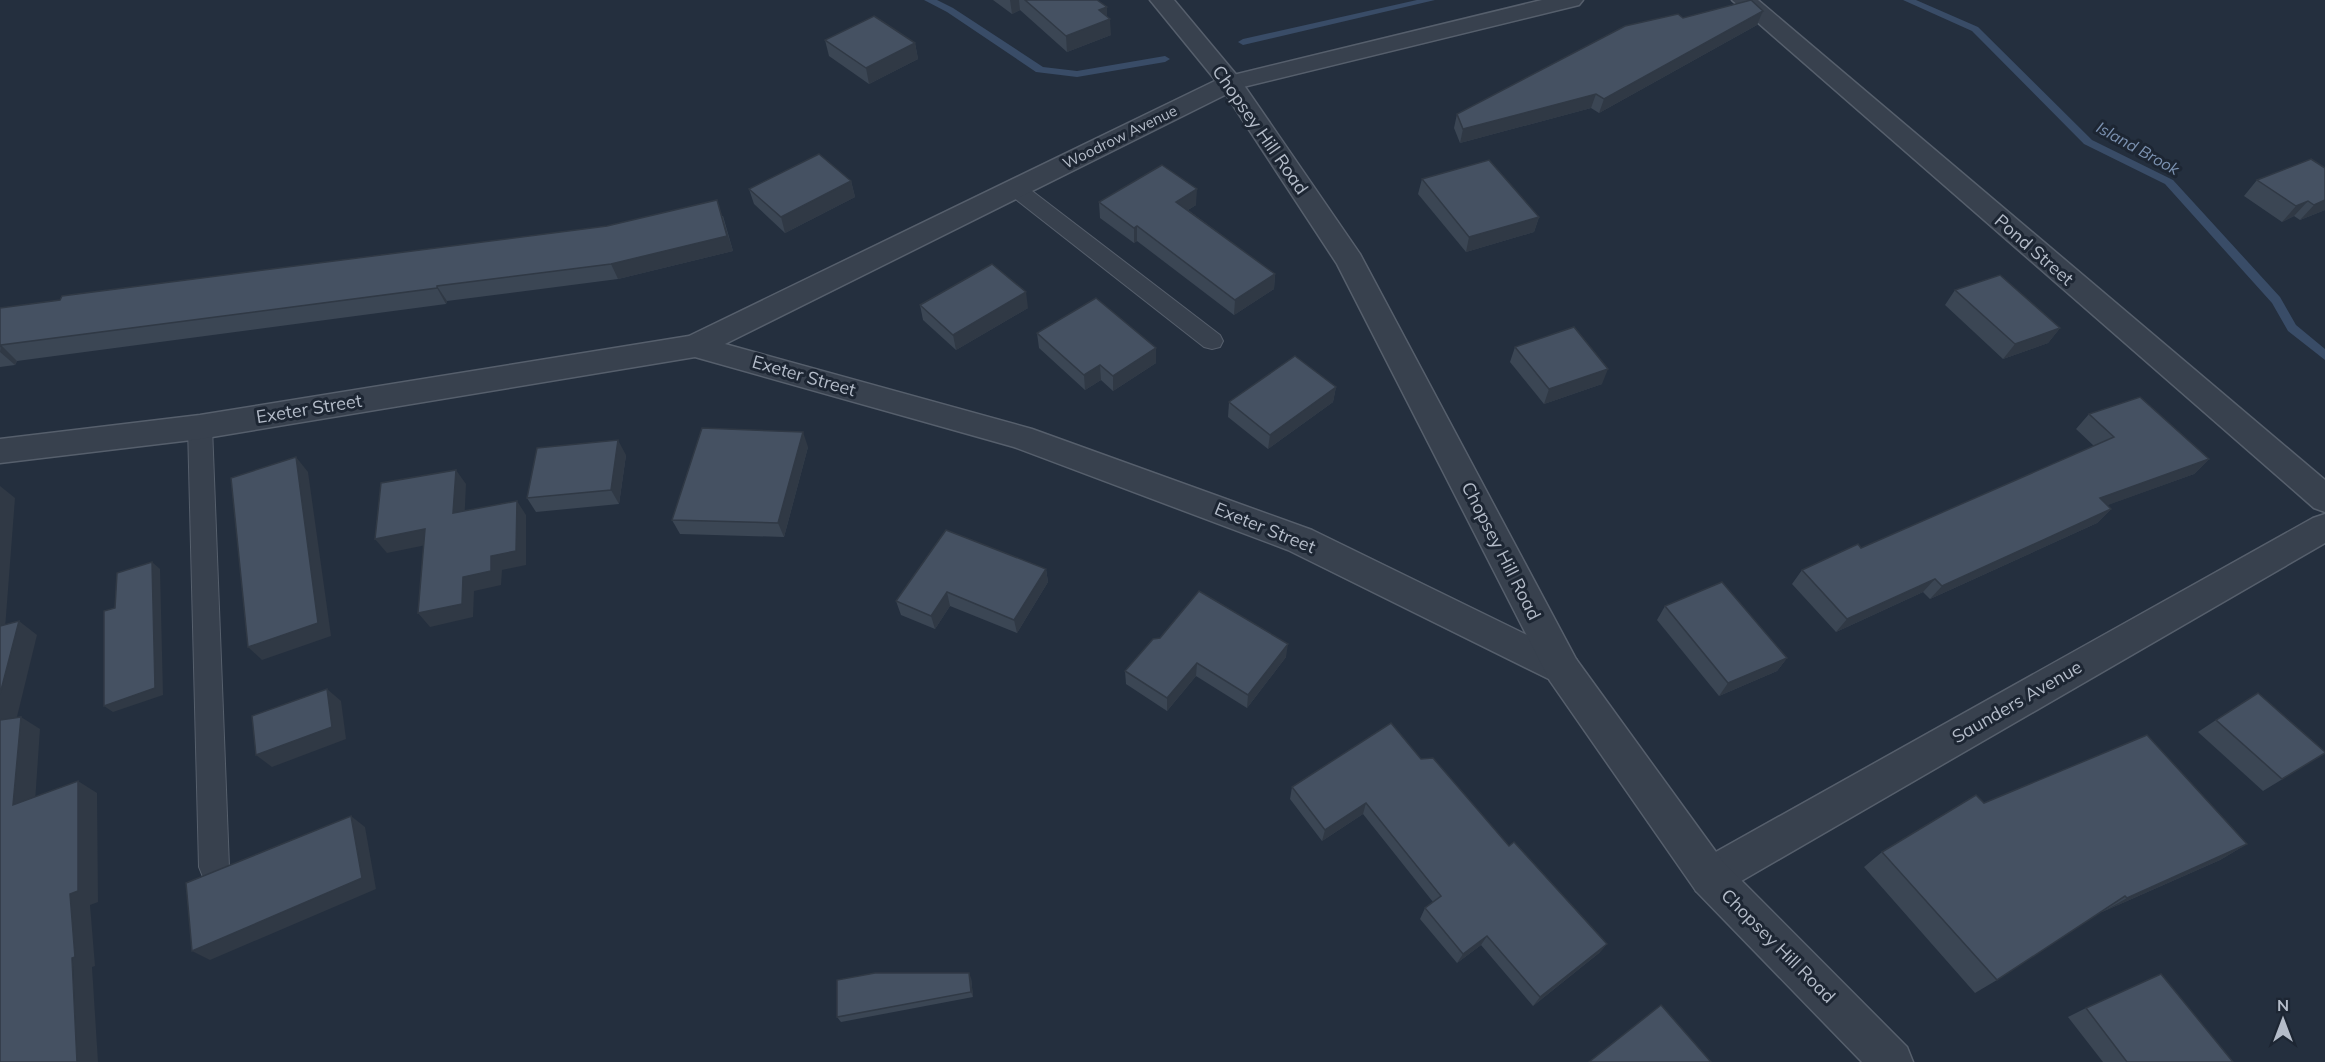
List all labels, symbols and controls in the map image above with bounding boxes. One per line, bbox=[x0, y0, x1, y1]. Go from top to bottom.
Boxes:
street label: Chopsey Hill Road bbox=[1207, 61, 1313, 199]
street label: Woodrow Avenue bbox=[1059, 101, 1180, 172]
water label: Island Brook bbox=[2093, 117, 2184, 179]
street label: Pond Street bbox=[1990, 209, 2079, 290]
street label: Exeter Street bbox=[750, 350, 859, 401]
street label: Exeter Street bbox=[254, 389, 363, 428]
street label: Chopsey Hill Road bbox=[1457, 478, 1546, 624]
street label: Exeter Street bbox=[1211, 497, 1319, 558]
street label: Saunders Avenue bbox=[1948, 655, 2086, 748]
street label: Chopsey Hill Road bbox=[1716, 884, 1840, 1008]
north arrow bbox=[2253, 990, 2313, 1050]
text: N bbox=[2277, 995, 2289, 1015]

